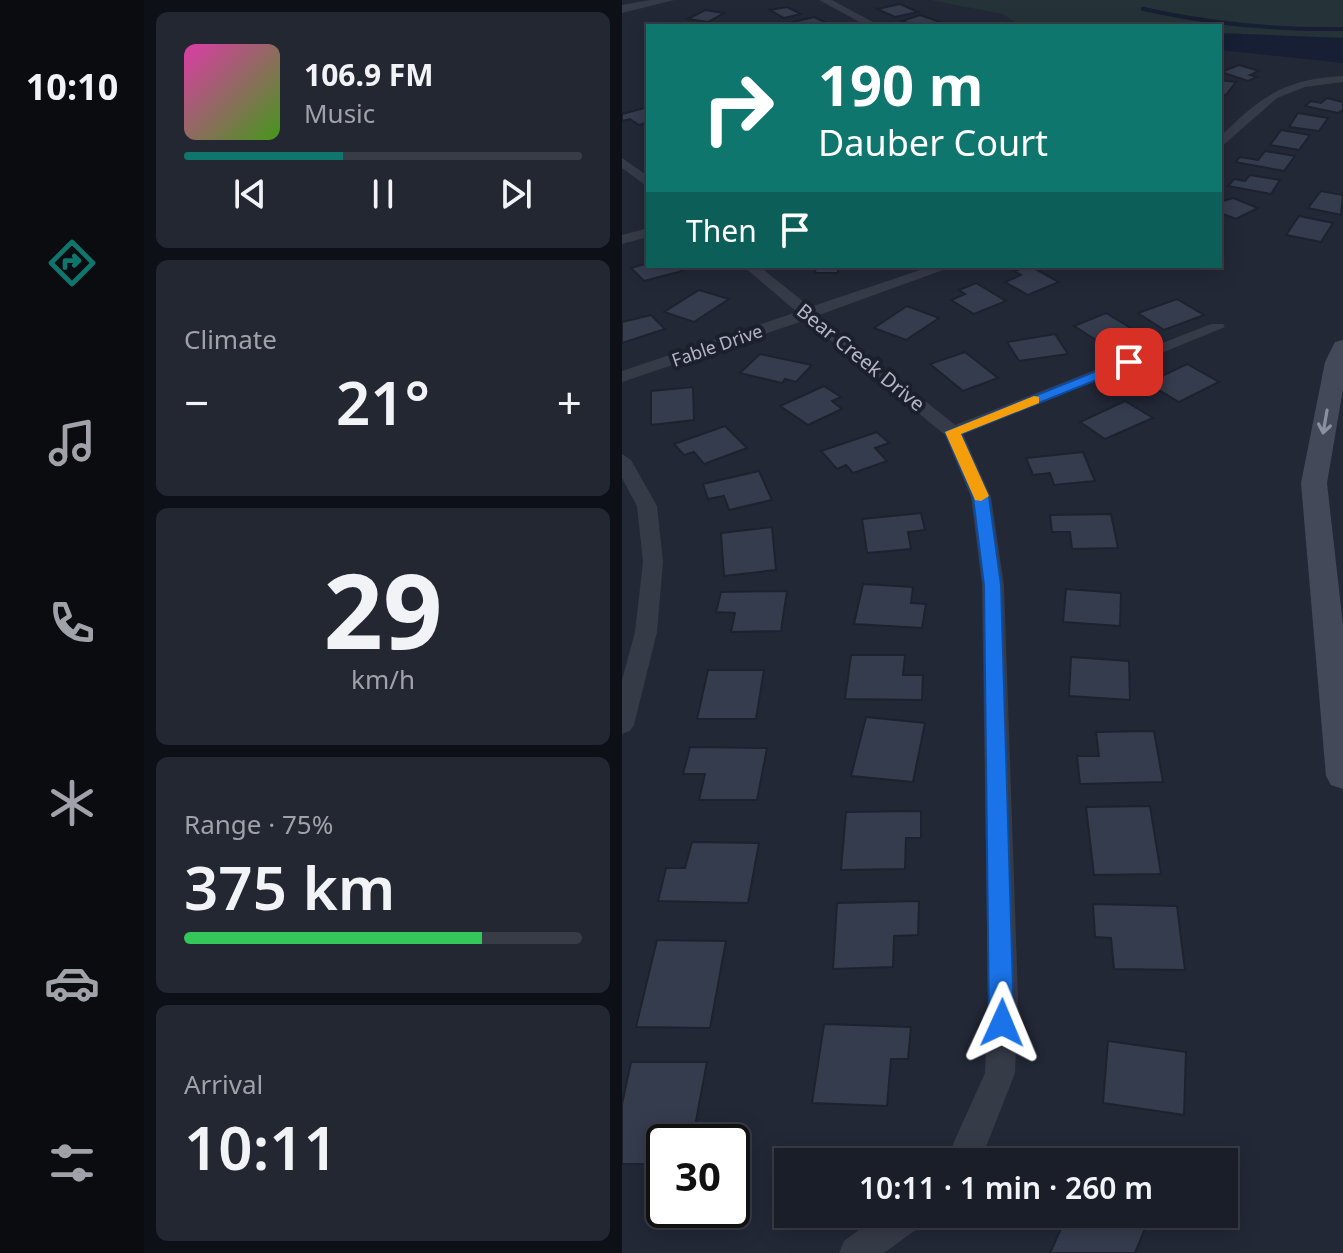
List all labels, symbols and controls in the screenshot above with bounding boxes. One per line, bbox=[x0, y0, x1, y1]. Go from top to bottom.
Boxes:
text: 190 m bbox=[818, 46, 983, 122]
text: 106.9 FM bbox=[304, 54, 434, 95]
icon: right bbox=[686, 56, 790, 160]
text: 10:10 bbox=[26, 62, 118, 111]
text: Music bbox=[304, 95, 375, 131]
text: Dauber Court bbox=[818, 118, 1048, 167]
icon: previous bbox=[228, 172, 272, 216]
icon: pause bbox=[361, 172, 405, 216]
icon: next bbox=[494, 172, 538, 216]
icon: arrive bbox=[773, 208, 817, 252]
text: Then bbox=[686, 210, 757, 251]
icon: directions bbox=[44, 235, 100, 291]
street label: Bear Creek Drive bbox=[791, 297, 931, 417]
street label: Fable Drive bbox=[668, 318, 766, 372]
text: Climate bbox=[184, 321, 277, 357]
pin bbox=[1095, 328, 1163, 396]
icon: arrive bbox=[1107, 340, 1151, 384]
text: 21° bbox=[336, 361, 430, 443]
text: − bbox=[184, 372, 209, 432]
text: + bbox=[557, 372, 582, 432]
one-way arrow bbox=[1316, 409, 1331, 435]
icon: music bbox=[44, 415, 100, 471]
text: 29 bbox=[324, 538, 442, 679]
icon: phone bbox=[44, 595, 100, 651]
text: km/h bbox=[351, 661, 415, 697]
icon: climate bbox=[44, 775, 100, 831]
text: Range · 75% bbox=[184, 806, 333, 842]
text: 375 km bbox=[184, 846, 395, 928]
icon: car bbox=[44, 955, 100, 1011]
position arrow bbox=[960, 981, 1044, 1065]
text: Arrival bbox=[184, 1066, 263, 1102]
text: 10:11 bbox=[184, 1106, 338, 1188]
speed limit sign: 30 bbox=[646, 1124, 750, 1228]
icon: filters bbox=[44, 1135, 100, 1191]
text: 10:11 · 1 min · 260 m bbox=[859, 1167, 1153, 1208]

